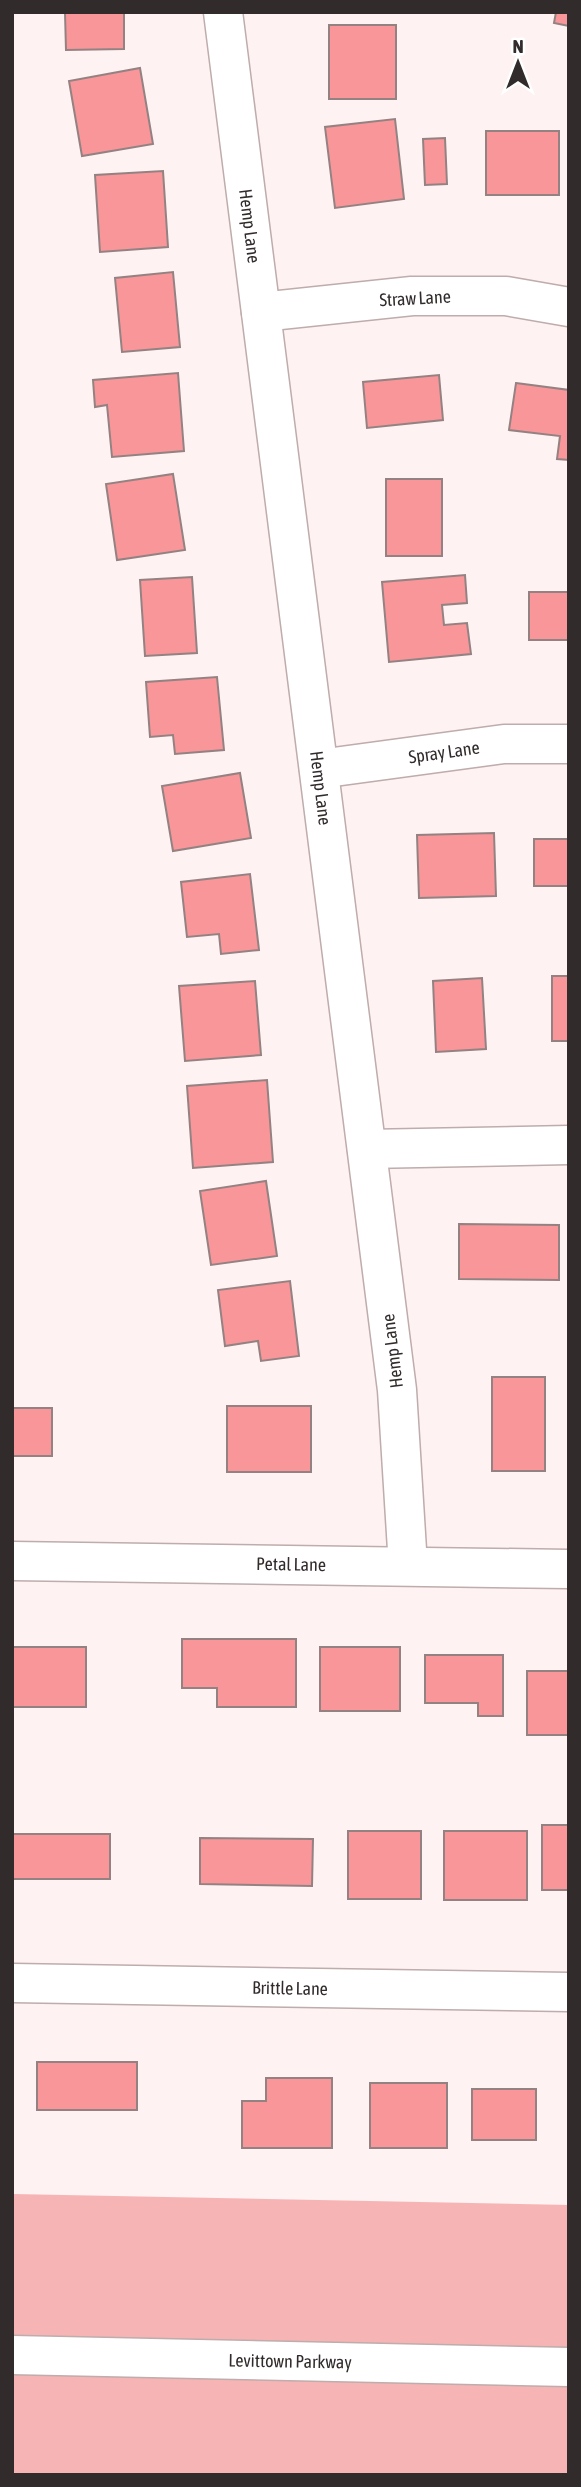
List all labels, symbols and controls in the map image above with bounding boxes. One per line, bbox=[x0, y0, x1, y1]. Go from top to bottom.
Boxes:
north arrow bbox=[483, 28, 553, 98]
text: N bbox=[512, 35, 524, 57]
street label: Hemp Lane bbox=[235, 188, 265, 264]
street label: Straw Lane bbox=[379, 286, 451, 310]
street label: Spray Lane bbox=[407, 737, 481, 767]
street label: Hemp Lane bbox=[306, 750, 336, 826]
street label: Hemp Lane bbox=[377, 1313, 407, 1389]
street label: Petal Lane bbox=[256, 1553, 326, 1575]
street label: Brittle Lane bbox=[252, 1977, 328, 1999]
street label: Levittown Parkway bbox=[228, 2349, 352, 2373]

